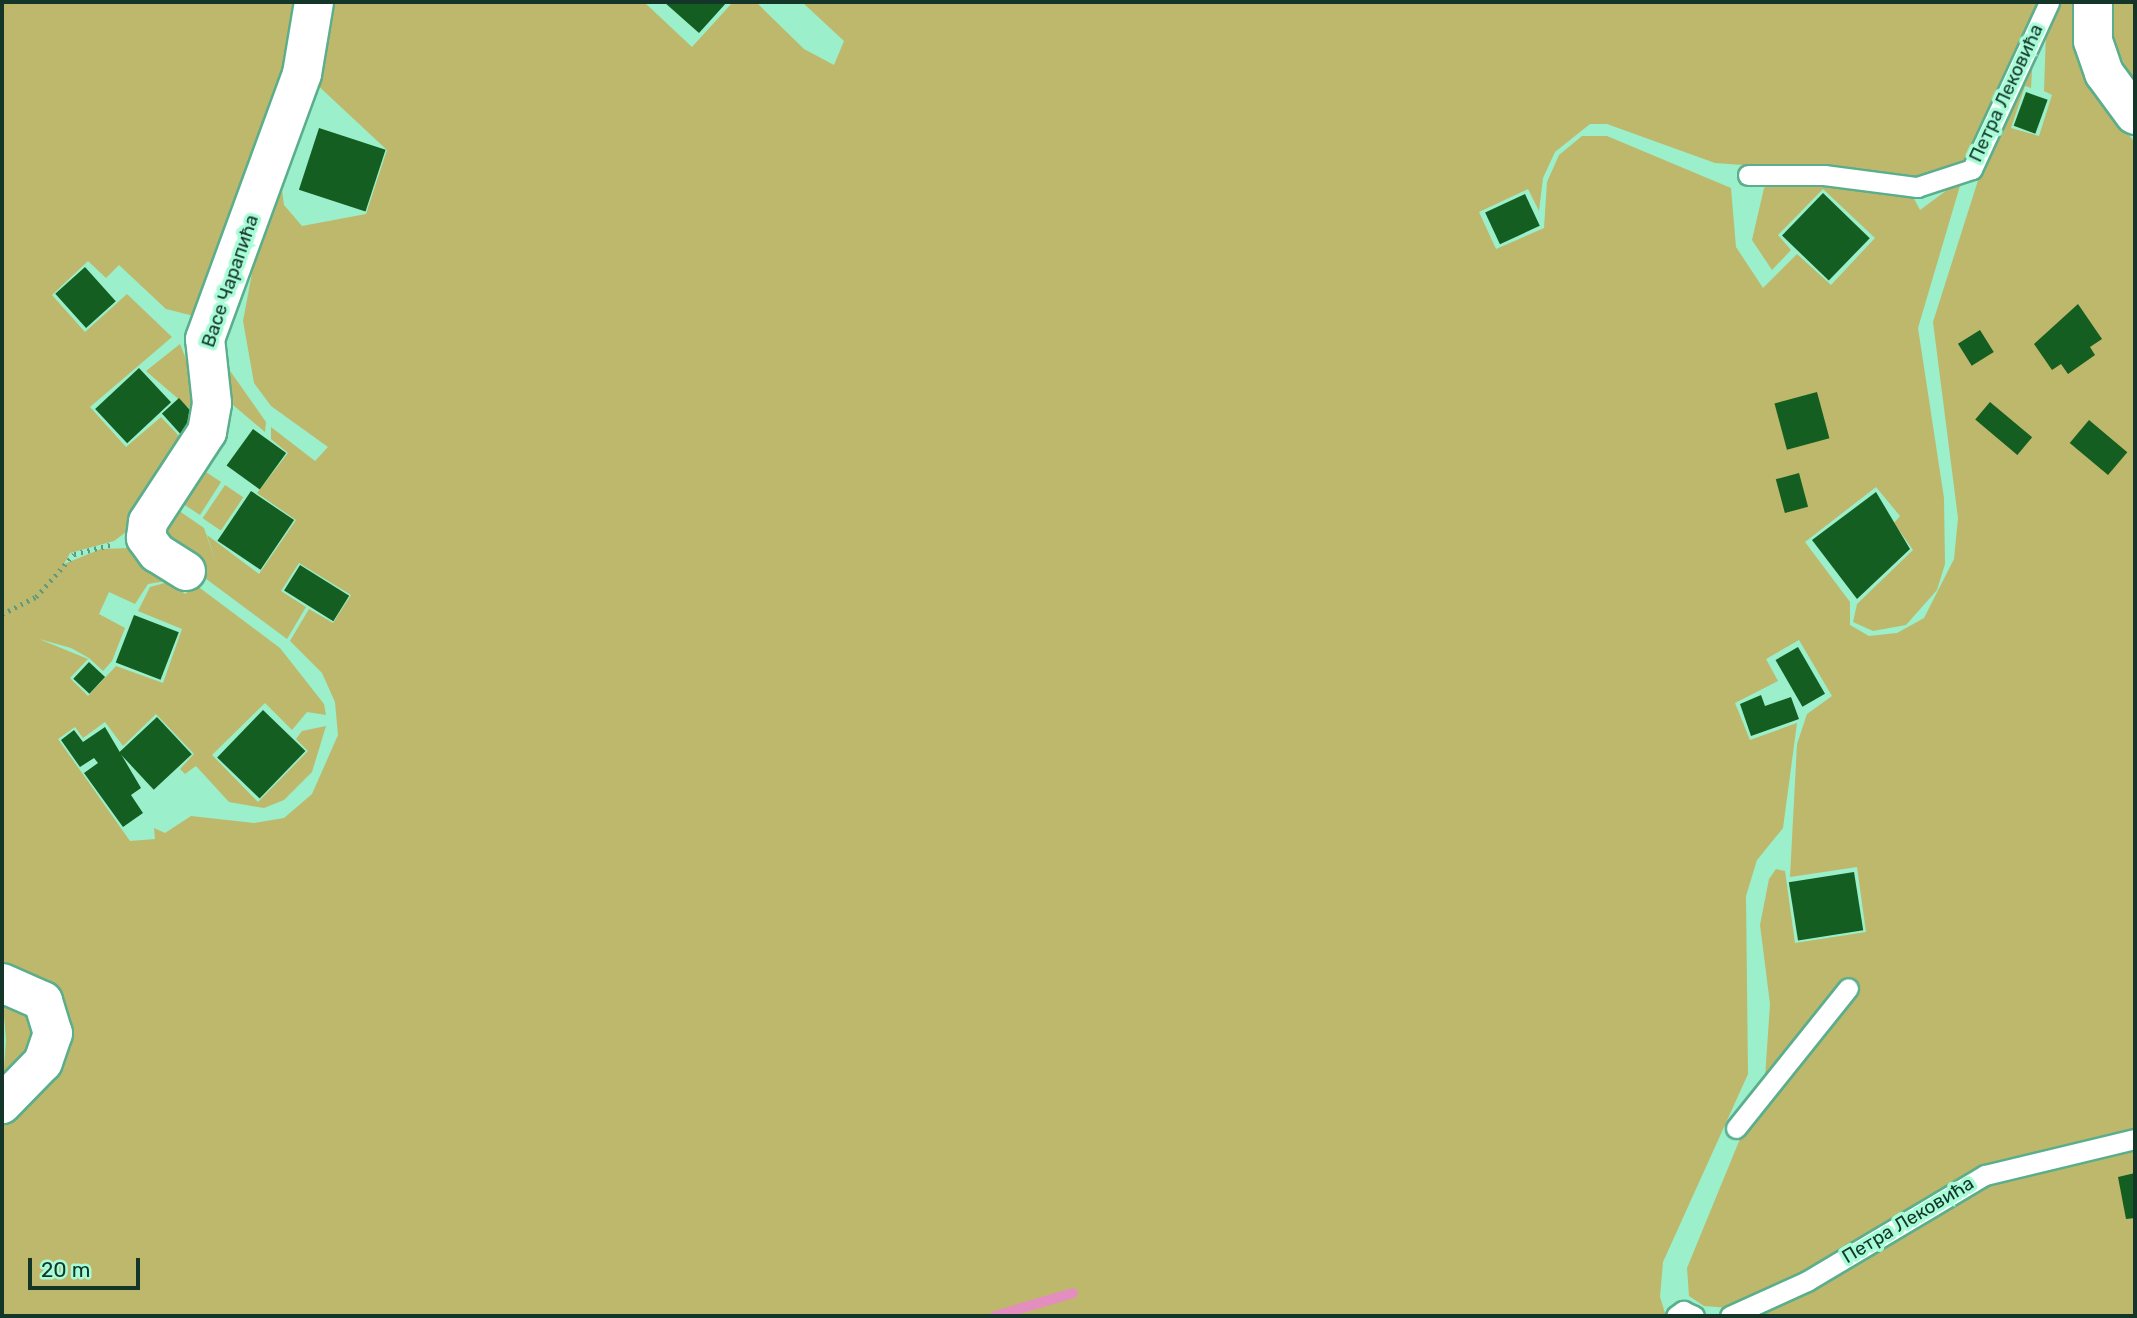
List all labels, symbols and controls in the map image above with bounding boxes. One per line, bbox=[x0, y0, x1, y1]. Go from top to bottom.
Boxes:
street label: Петра Лековића bbox=[1964, 20, 2048, 166]
street label: Васе Чарапића bbox=[197, 212, 263, 350]
street label: Петра Лековића bbox=[1838, 1172, 1978, 1268]
scale bar bbox=[32, 1244, 144, 1288]
text: 20 m bbox=[41, 1257, 90, 1282]

